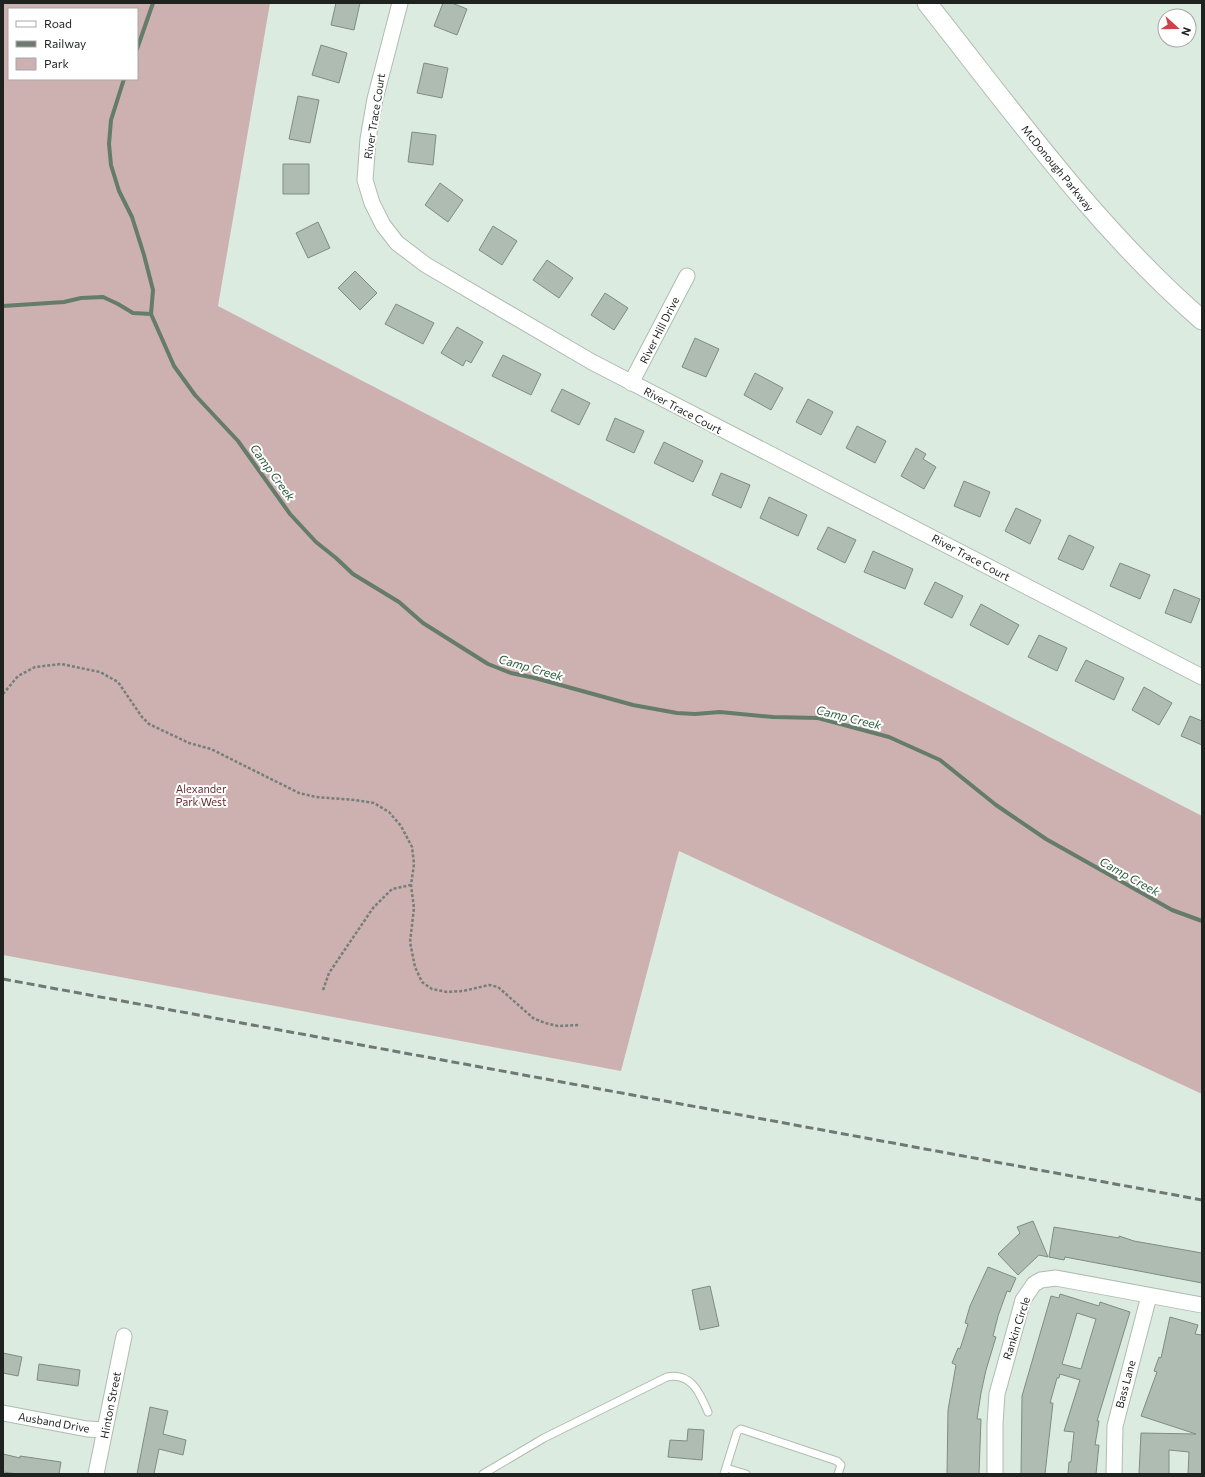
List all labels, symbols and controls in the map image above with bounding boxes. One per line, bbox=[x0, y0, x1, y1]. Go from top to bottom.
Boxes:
legend bbox=[8, 8, 138, 80]
north arrow bbox=[1157, 8, 1197, 48]
text: Road bbox=[44, 16, 72, 30]
text: N bbox=[1179, 26, 1194, 38]
text: Railway bbox=[44, 36, 86, 50]
text: Park bbox=[44, 56, 70, 70]
street label: River Trace Court bbox=[361, 72, 387, 160]
street label: McDonough Parkway bbox=[1019, 122, 1097, 214]
street label: River Hill Drive bbox=[637, 294, 682, 366]
street label: River Trace Court bbox=[642, 384, 725, 436]
water label: Camp Creek bbox=[248, 441, 298, 503]
street label: River Trace Court bbox=[930, 531, 1013, 583]
water label: Camp Creek bbox=[497, 651, 565, 683]
water label: Camp Creek bbox=[815, 702, 883, 732]
park label: Alexander Park West bbox=[176, 782, 227, 808]
water label: Camp Creek bbox=[1098, 854, 1163, 898]
street label: Rankin Circle bbox=[1000, 1295, 1032, 1361]
street label: Bass Lane bbox=[1112, 1358, 1138, 1409]
street label: Hinton Street bbox=[97, 1370, 123, 1440]
street label: Ausband Drive bbox=[17, 1409, 91, 1435]

